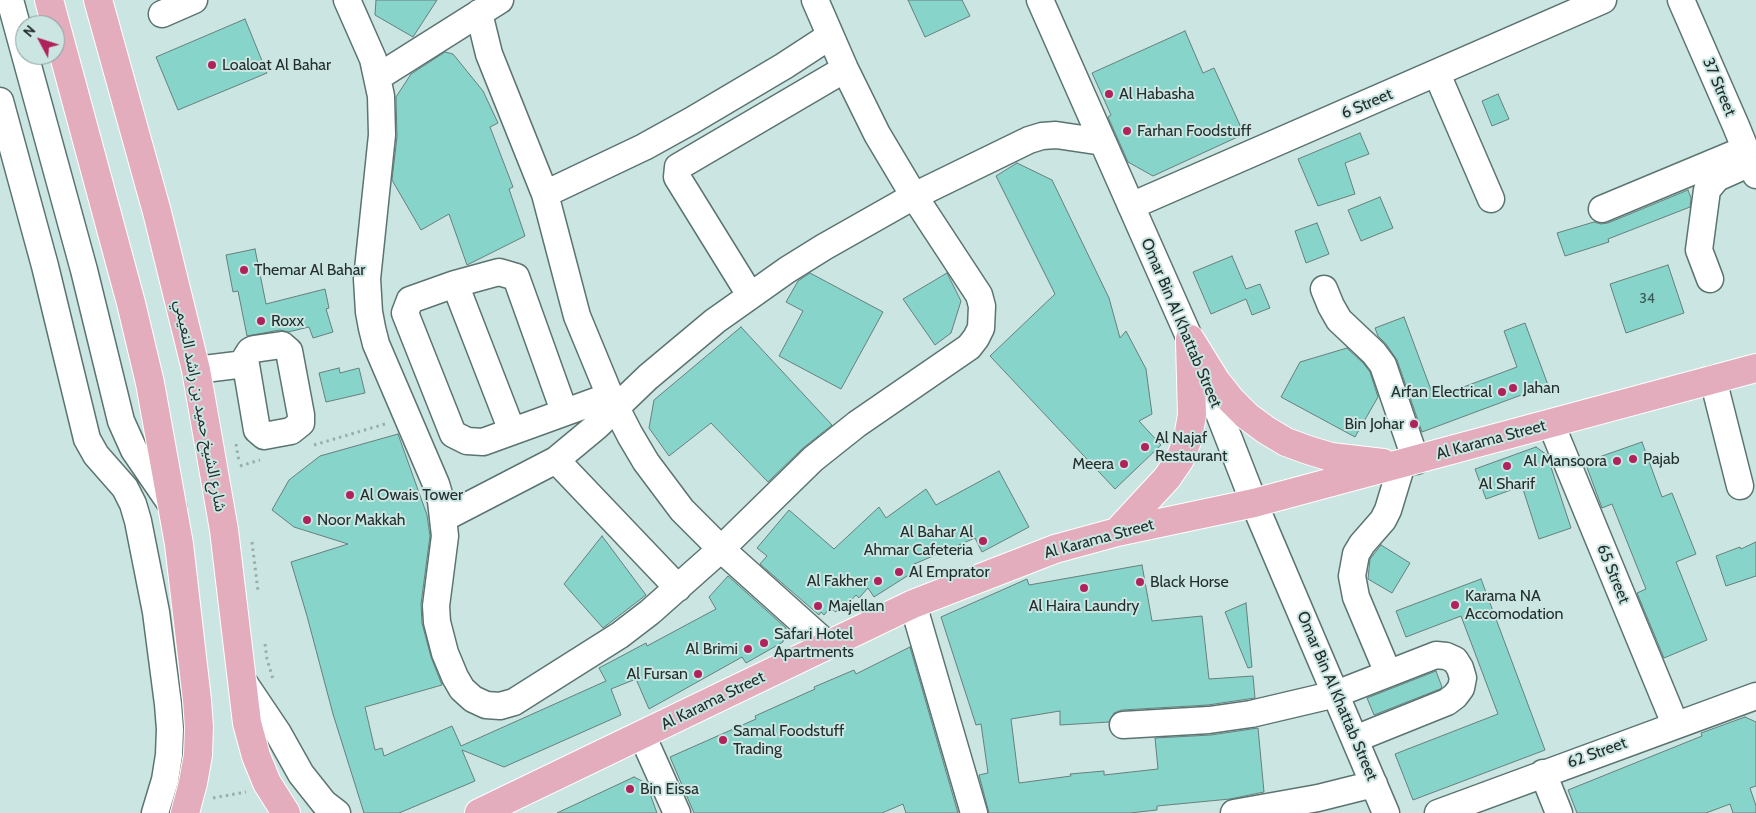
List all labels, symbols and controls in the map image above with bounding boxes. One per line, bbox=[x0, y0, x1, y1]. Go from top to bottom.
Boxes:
north arrow bbox=[15, 15, 65, 65]
text: N bbox=[19, 21, 39, 41]
place label: Loaloat Al Bahar bbox=[222, 55, 331, 75]
street label: 37 Street bbox=[1698, 55, 1740, 119]
marker: Loaloat Al Bahar bbox=[206, 59, 218, 71]
place label: Al Habasha bbox=[1119, 84, 1194, 104]
street label: 6 Street bbox=[1338, 85, 1396, 123]
marker: Al Habasha bbox=[1103, 88, 1115, 100]
place label: Farhan Foodstuff bbox=[1137, 121, 1251, 141]
marker: Farhan Foodstuff bbox=[1121, 125, 1133, 137]
street label: Omar Bin Al Khattab Street bbox=[1137, 235, 1225, 411]
place label: Themar Al Bahar bbox=[254, 260, 365, 280]
marker: Themar Al Bahar bbox=[238, 264, 250, 276]
house number: 34 bbox=[1639, 291, 1655, 307]
street label: شارع الشيخ حميد بن راشد النعيمي bbox=[170, 298, 230, 514]
place label: Roxx bbox=[271, 311, 304, 331]
marker: Roxx bbox=[255, 315, 267, 327]
place label: Jahan bbox=[1523, 378, 1560, 398]
place label: Arfan Electrical bbox=[1391, 382, 1492, 402]
marker: Jahan bbox=[1507, 382, 1519, 394]
marker: Arfan Electrical bbox=[1496, 386, 1508, 398]
place label: Bin Johar bbox=[1345, 414, 1404, 434]
street label: Al Karama Street bbox=[1434, 416, 1548, 464]
marker: Bin Johar bbox=[1408, 418, 1420, 430]
place label: Al Najaf Restaurant bbox=[1155, 428, 1227, 466]
marker: Al Najaf Restaurant bbox=[1139, 441, 1151, 453]
place label: Pajab bbox=[1643, 449, 1680, 469]
place label: Al Mansoora bbox=[1524, 451, 1607, 471]
marker: Pajab bbox=[1627, 453, 1639, 465]
place label: Meera bbox=[1072, 454, 1114, 474]
marker: Al Mansoora bbox=[1611, 455, 1623, 467]
marker: Meera bbox=[1118, 458, 1130, 470]
marker: Al Sharif bbox=[1501, 460, 1513, 472]
place label: Al Sharif bbox=[1479, 474, 1535, 494]
place label: Al Owais Tower bbox=[360, 485, 463, 505]
marker: Al Owais Tower bbox=[344, 489, 356, 501]
place label: Noor Makkah bbox=[317, 510, 405, 530]
marker: Noor Makkah bbox=[301, 514, 313, 526]
street label: Al Karama Street bbox=[1042, 515, 1156, 563]
place label: Al Bahar Al Ahmar Cafeteria bbox=[864, 522, 973, 560]
marker: Al Bahar Al Ahmar Cafeteria bbox=[977, 535, 989, 547]
street label: 65 Street bbox=[1592, 541, 1634, 607]
place label: Al Emprator bbox=[909, 562, 989, 582]
marker: Al Emprator bbox=[893, 566, 905, 578]
place label: Al Fakher bbox=[807, 571, 868, 591]
place label: Black Horse bbox=[1150, 572, 1229, 592]
marker: Al Fakher bbox=[872, 575, 884, 587]
marker: Black Horse bbox=[1134, 576, 1146, 588]
marker: Al Haira Laundry bbox=[1078, 582, 1090, 594]
place label: Karama NA Accomodation bbox=[1465, 586, 1564, 624]
place label: Majellan bbox=[828, 596, 884, 616]
place label: Al Haira Laundry bbox=[1029, 596, 1139, 616]
marker: Karama NA Accomodation bbox=[1449, 599, 1461, 611]
marker: Majellan bbox=[812, 600, 824, 612]
street label: Omar Bin Al Khattab Street bbox=[1293, 608, 1381, 784]
place label: Safari Hotel Apartments bbox=[774, 624, 854, 662]
marker: Safari Hotel Apartments bbox=[758, 637, 770, 649]
place label: Al Brimi bbox=[686, 639, 738, 659]
marker: Al Brimi bbox=[742, 643, 754, 655]
place label: Al Fursan bbox=[626, 664, 688, 684]
street label: Al Karama Street bbox=[658, 668, 768, 734]
marker: Al Fursan bbox=[692, 668, 704, 680]
place label: Samal Foodstuff Trading bbox=[733, 721, 844, 759]
street label: 62 Street bbox=[1564, 733, 1630, 773]
marker: Samal Foodstuff Trading bbox=[717, 734, 729, 746]
place label: Bin Eissa bbox=[640, 779, 699, 799]
marker: Bin Eissa bbox=[624, 783, 636, 795]

